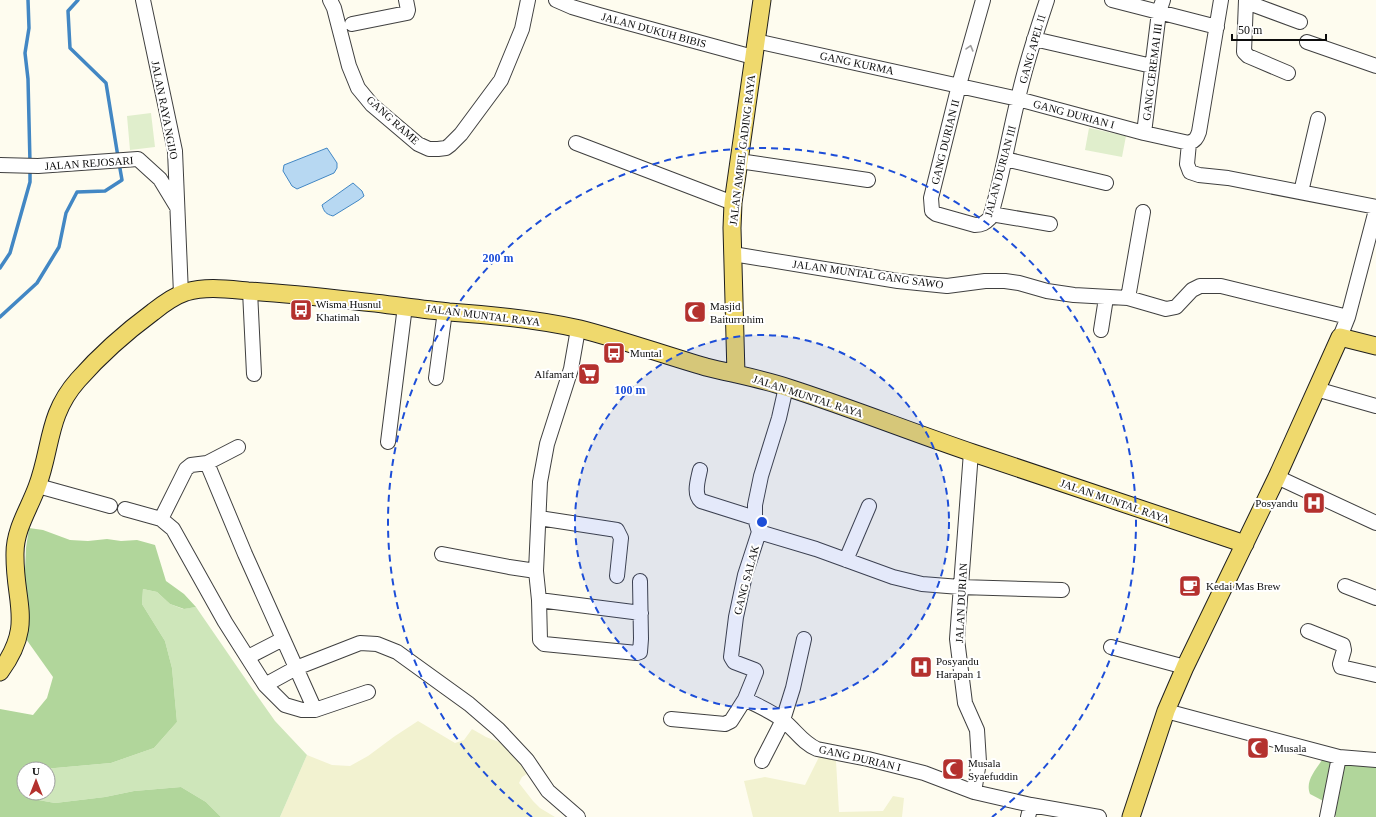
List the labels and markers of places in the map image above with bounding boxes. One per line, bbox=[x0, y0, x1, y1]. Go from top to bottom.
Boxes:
bus stop icon: Wisma Husnul Khatimah bbox=[288, 297, 314, 323]
place label: Wisma Husnul Khatimah bbox=[316, 298, 381, 323]
mosque icon: Masjid Baiturrohim bbox=[682, 299, 708, 325]
place label: Masjid Baiturrohim bbox=[710, 300, 764, 325]
bus stop icon: Muntal bbox=[601, 340, 627, 366]
place label: Muntal bbox=[630, 347, 662, 359]
supermarket icon: Alfamart bbox=[576, 361, 602, 387]
place label: Alfamart bbox=[534, 368, 574, 380]
hospital icon: Posyandu bbox=[1301, 490, 1327, 516]
place label: Posyandu bbox=[1255, 497, 1298, 509]
centre of rings bbox=[755, 515, 769, 529]
cafe icon: Kedai Mas Brew bbox=[1177, 573, 1203, 599]
place label: Kedai Mas Brew bbox=[1206, 580, 1281, 592]
hospital icon: Posyandu Harapan 1 bbox=[908, 654, 934, 680]
place label: Posyandu Harapan 1 bbox=[936, 655, 982, 680]
mosque icon: Musala bbox=[1245, 735, 1271, 761]
place label: Musala bbox=[1274, 742, 1307, 754]
mosque icon: Musala Syaefuddin bbox=[940, 756, 966, 782]
place label: Musala Syaefuddin bbox=[968, 757, 1019, 782]

